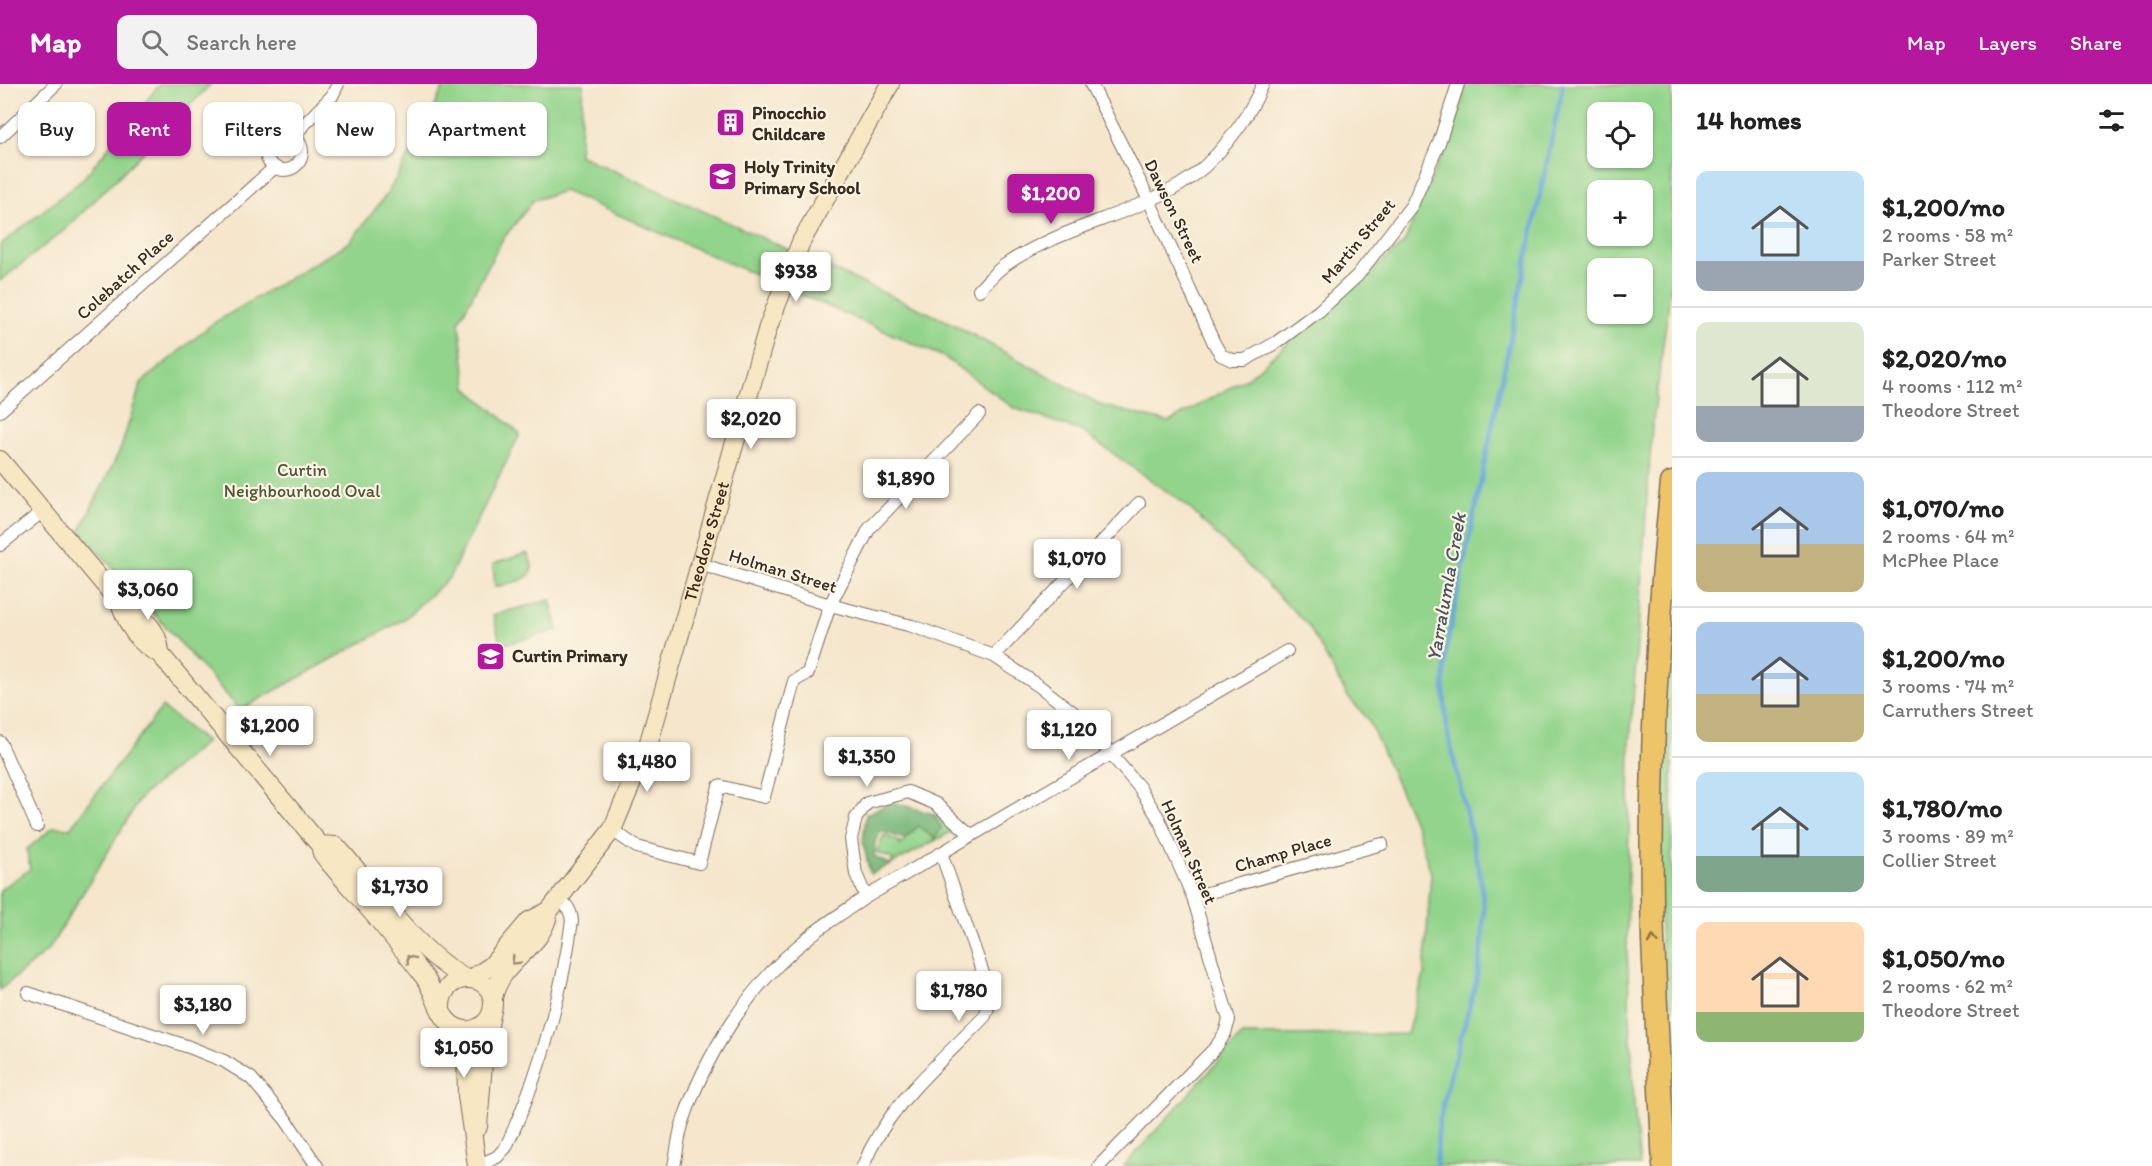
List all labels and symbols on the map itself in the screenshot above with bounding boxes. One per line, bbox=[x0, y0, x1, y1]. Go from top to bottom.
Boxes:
place label: Pinocchio Childcare bbox=[752, 102, 826, 145]
building icon: Pinocchio Childcare bbox=[715, 107, 747, 139]
place label: Holy Trinity Primary School bbox=[744, 156, 861, 199]
street label: Dawson Street bbox=[1139, 156, 1209, 267]
school or university icon: Holy Trinity Primary School bbox=[707, 161, 739, 193]
pin: $1,200 bbox=[1002, 174, 1100, 225]
street label: Martin Street bbox=[1316, 194, 1400, 288]
street label: Colebatch Place bbox=[72, 226, 178, 324]
pin: $938 bbox=[760, 252, 832, 303]
pin: $2,020 bbox=[702, 399, 800, 450]
park label: Curtin Neighbourhood Oval bbox=[224, 459, 380, 502]
pin: $1,890 bbox=[857, 459, 955, 510]
street label: Theodore Street bbox=[679, 479, 734, 604]
water label: Yarralumla Creek bbox=[1421, 509, 1471, 663]
pin: $1,070 bbox=[1028, 539, 1126, 590]
street label: Holman Street bbox=[726, 544, 840, 598]
pin: $3,060 bbox=[99, 570, 197, 621]
school or university icon: Curtin Primary bbox=[475, 640, 507, 672]
place label: Curtin Primary bbox=[512, 645, 628, 667]
pin: $1,200 bbox=[221, 706, 319, 757]
pin: $1,120 bbox=[1020, 710, 1118, 761]
pin: $1,350 bbox=[818, 737, 916, 788]
pin: $1,480 bbox=[598, 742, 696, 793]
street label: Holman Street bbox=[1156, 796, 1222, 908]
street label: Champ Place bbox=[1232, 829, 1334, 877]
pin: $1,730 bbox=[351, 867, 449, 918]
one-way arrow bbox=[1647, 935, 1660, 944]
one-way arrow bbox=[512, 954, 523, 965]
one-way arrow bbox=[407, 955, 418, 966]
pin: $1,780 bbox=[910, 971, 1008, 1022]
pin: $3,180 bbox=[154, 985, 252, 1036]
pin: $1,050 bbox=[415, 1028, 513, 1079]

